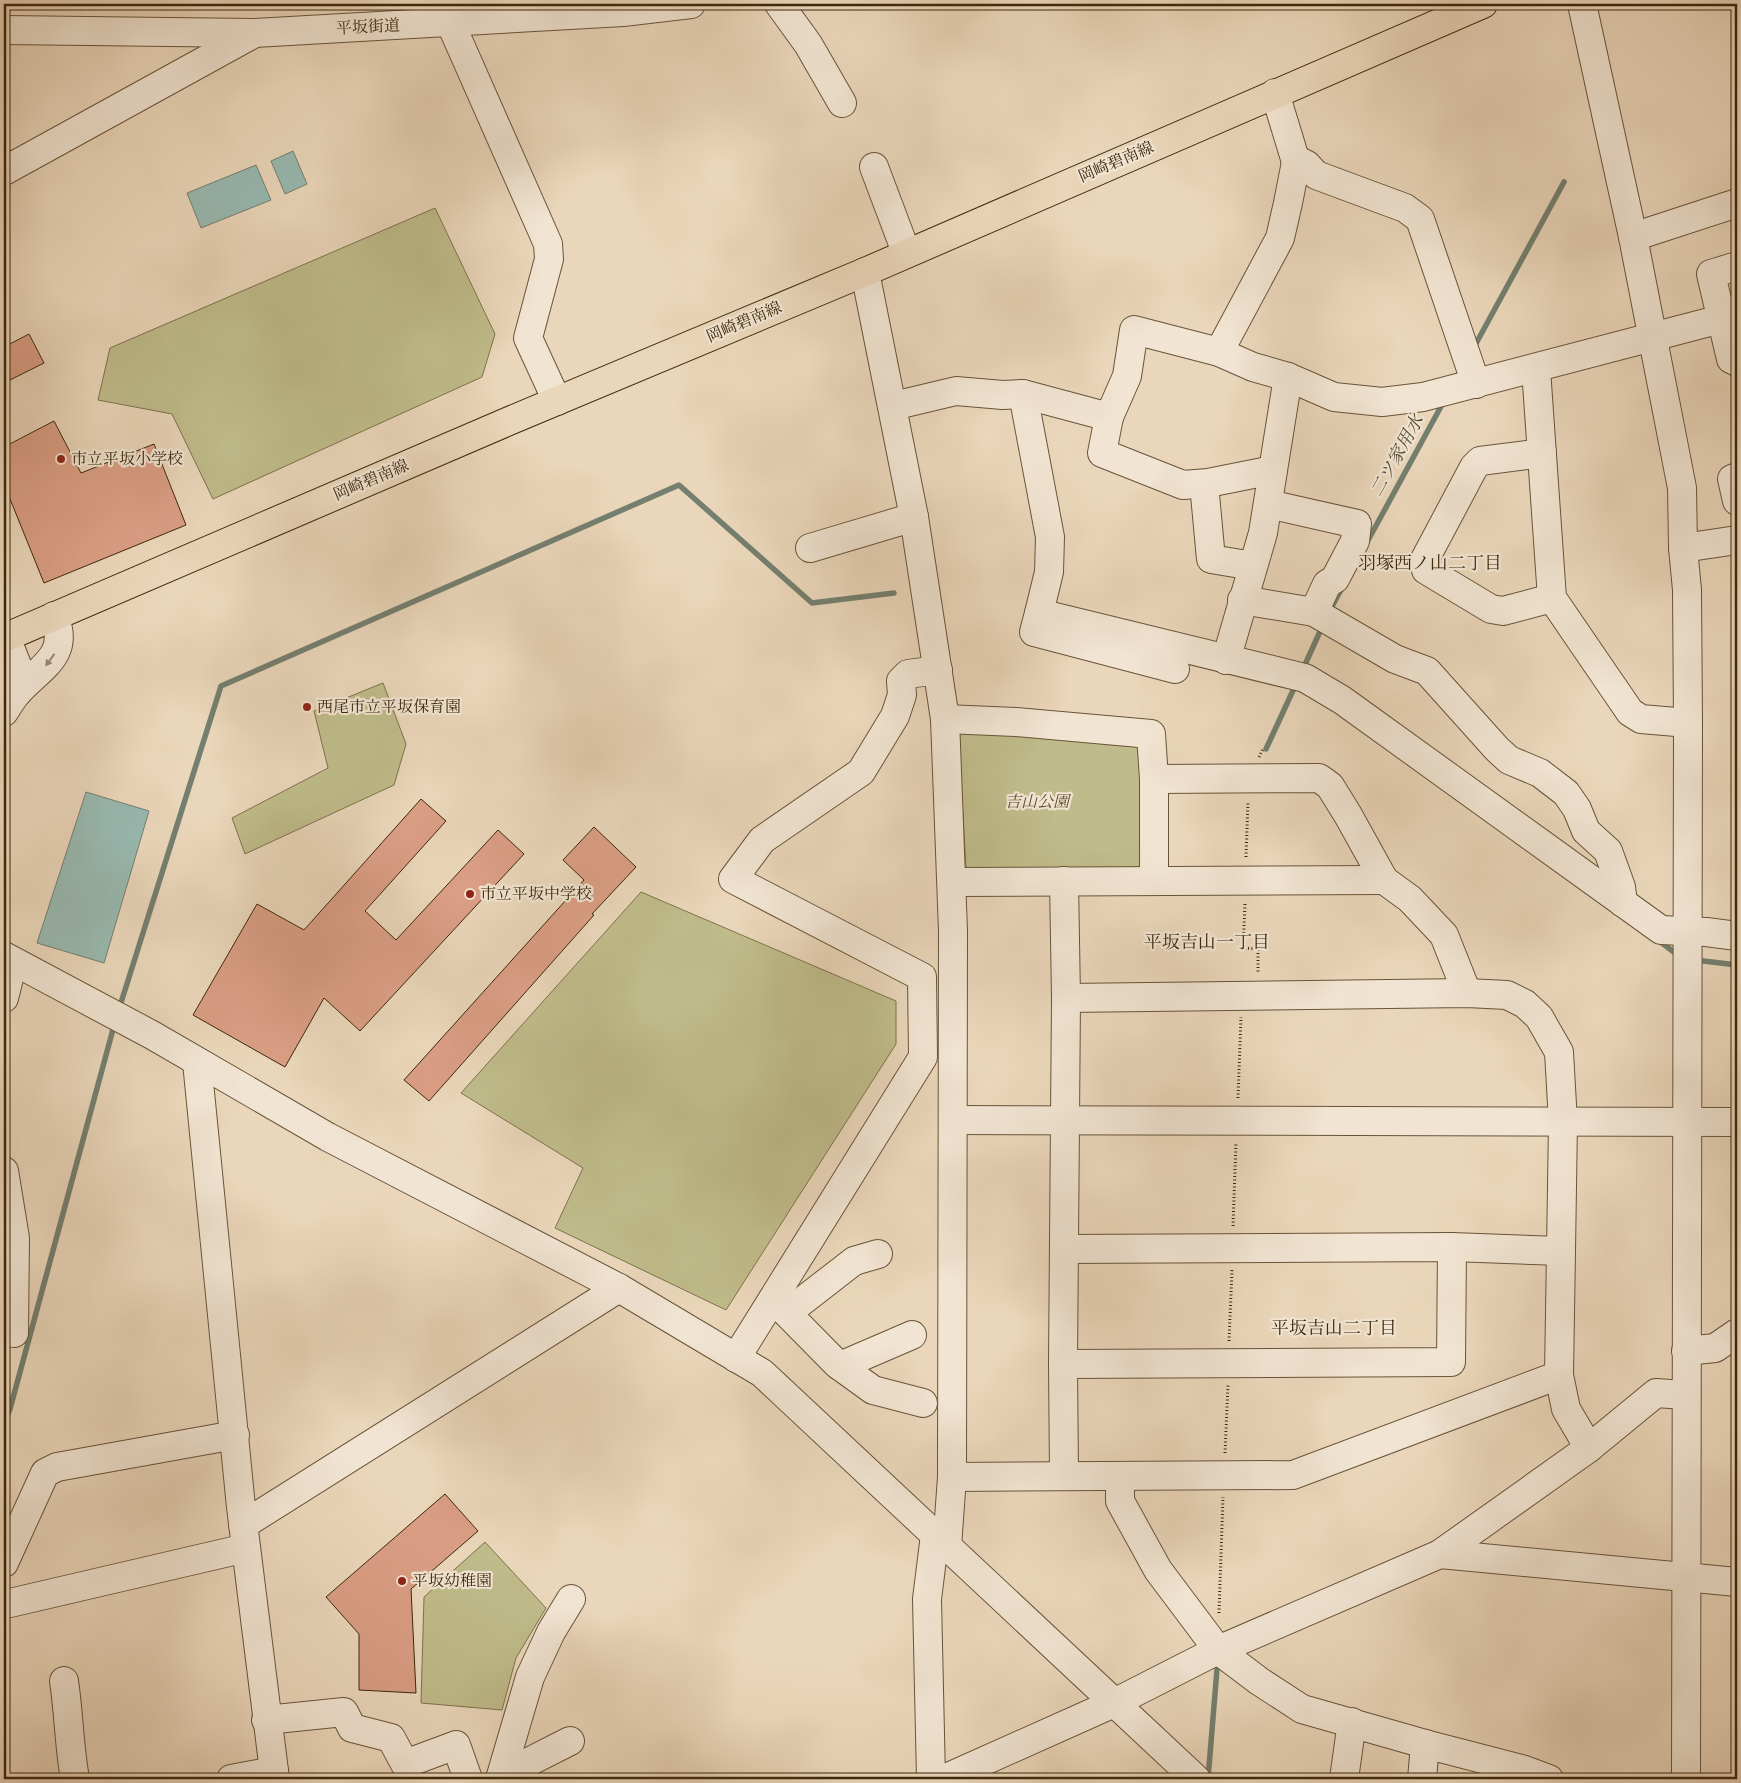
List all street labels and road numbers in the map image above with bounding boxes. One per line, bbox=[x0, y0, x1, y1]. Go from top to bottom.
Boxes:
street label: 平坂街道 bbox=[336, 15, 400, 39]
street label: 岡崎碧南線 bbox=[1075, 137, 1157, 187]
street label: 岡崎碧南線 bbox=[703, 297, 785, 347]
street label: 岡崎碧南線 bbox=[330, 455, 412, 505]

